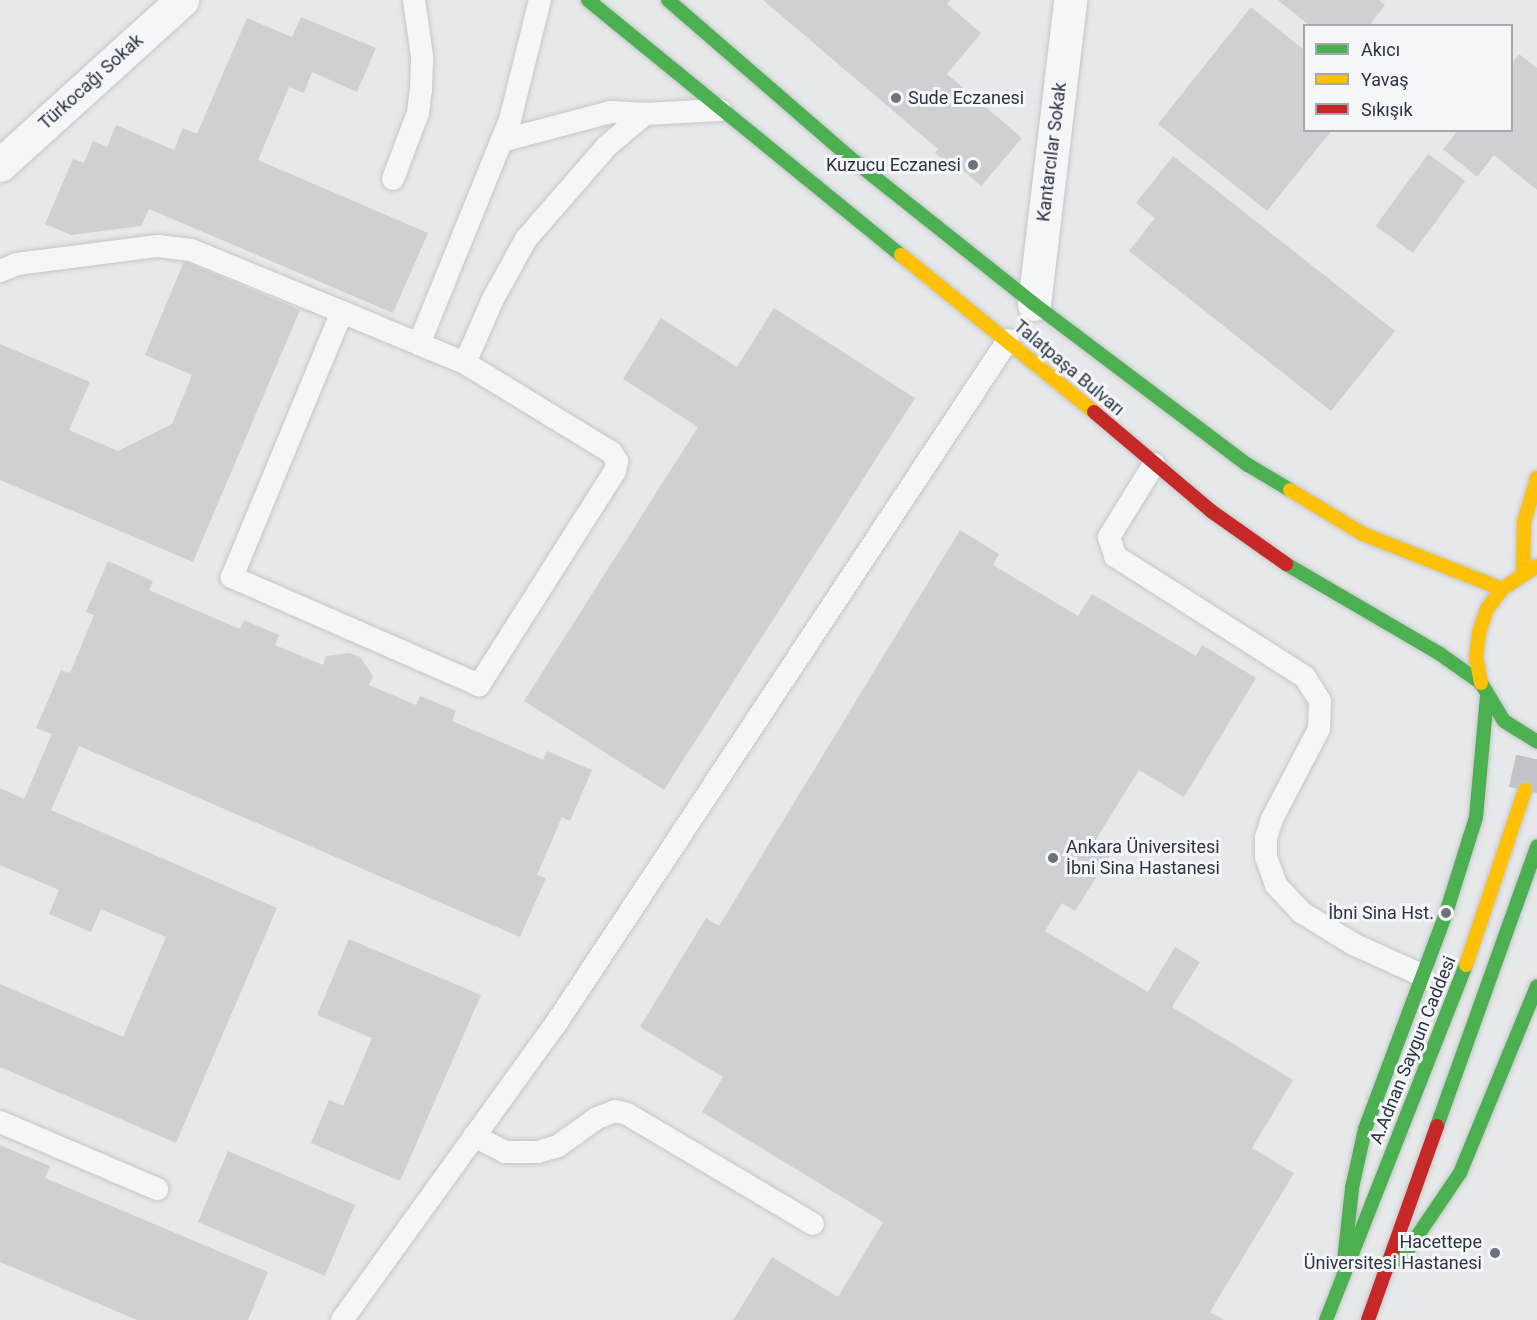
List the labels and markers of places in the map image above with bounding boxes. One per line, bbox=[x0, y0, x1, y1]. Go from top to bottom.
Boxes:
place label: Sude Eczanesi bbox=[908, 87, 1024, 109]
marker: Sude Eczanesi bbox=[889, 91, 903, 105]
place label: Kuzucu Eczanesi bbox=[826, 154, 961, 176]
marker: Kuzucu Eczanesi bbox=[966, 158, 980, 172]
place label: Ankara Üniversitesi İbni Sina Hastanesi bbox=[1066, 837, 1220, 880]
marker: Ankara Üniversitesi İbni Sina Hastanesi bbox=[1044, 849, 1062, 867]
place label: İbni Sina Hst. bbox=[1328, 902, 1434, 924]
marker: İbni Sina Hst. bbox=[1439, 906, 1453, 920]
place label: Hacettepe Üniversitesi Hastanesi bbox=[1304, 1232, 1482, 1274]
marker: Hacettepe Üniversitesi Hastanesi bbox=[1486, 1244, 1504, 1262]

